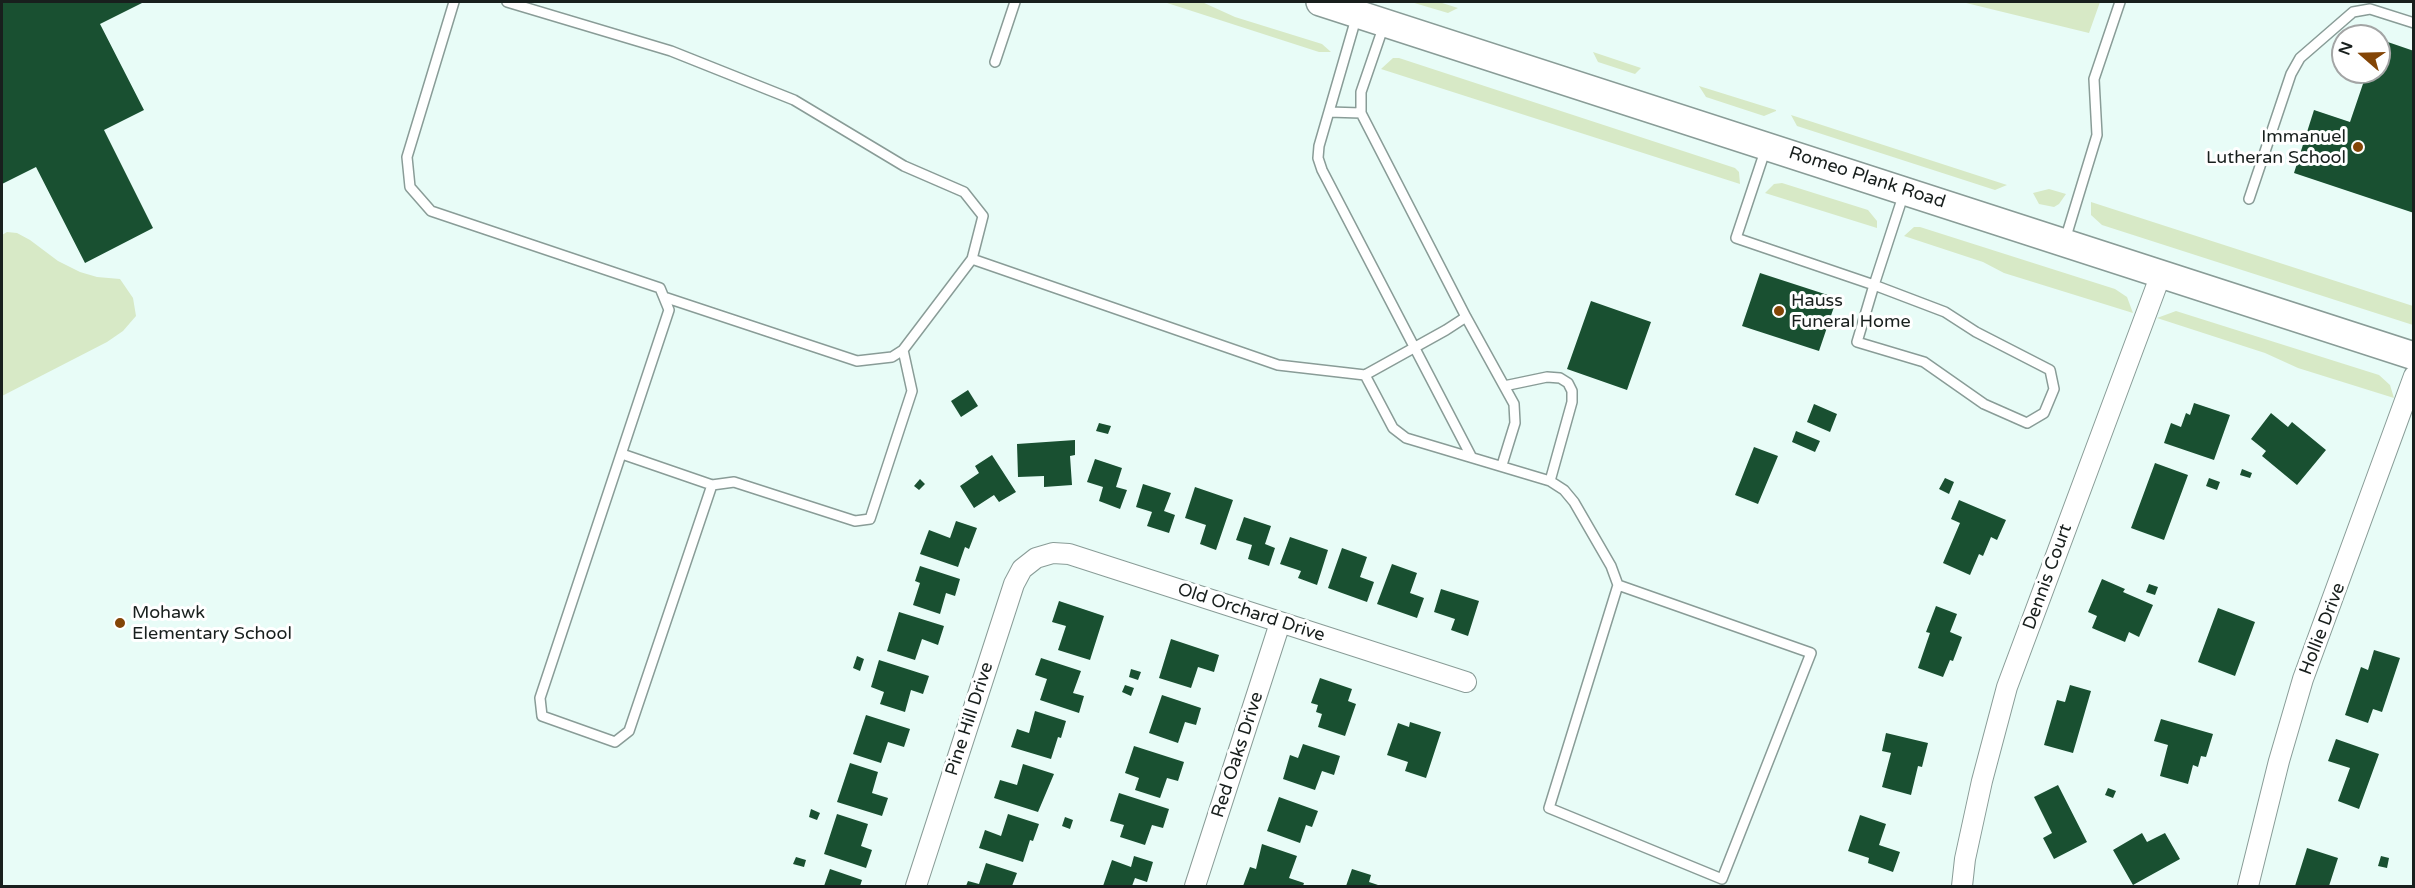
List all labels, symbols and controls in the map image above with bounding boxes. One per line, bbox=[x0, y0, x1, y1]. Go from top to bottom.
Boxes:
north arrow bbox=[2331, 24, 2391, 84]
text: N bbox=[2334, 39, 2358, 58]
place label: Immanuel Lutheran School bbox=[2206, 126, 2346, 168]
marker: Immanuel Lutheran School bbox=[2351, 140, 2365, 154]
street label: Romeo Plank Road bbox=[1786, 142, 1948, 214]
place label: Hauss Funeral Home bbox=[1791, 290, 1911, 332]
marker: Hauss Funeral Home bbox=[1772, 304, 1786, 318]
street label: Dennis Court bbox=[2019, 521, 2077, 633]
street label: Old Orchard Drive bbox=[1175, 579, 1327, 647]
street label: Hollie Drive bbox=[2296, 580, 2350, 678]
place label: Mohawk Elementary School bbox=[132, 602, 292, 644]
marker: Mohawk Elementary School bbox=[113, 616, 127, 630]
street label: Pine Hill Drive bbox=[941, 659, 999, 779]
street label: Red Oaks Drive bbox=[1207, 689, 1269, 821]

